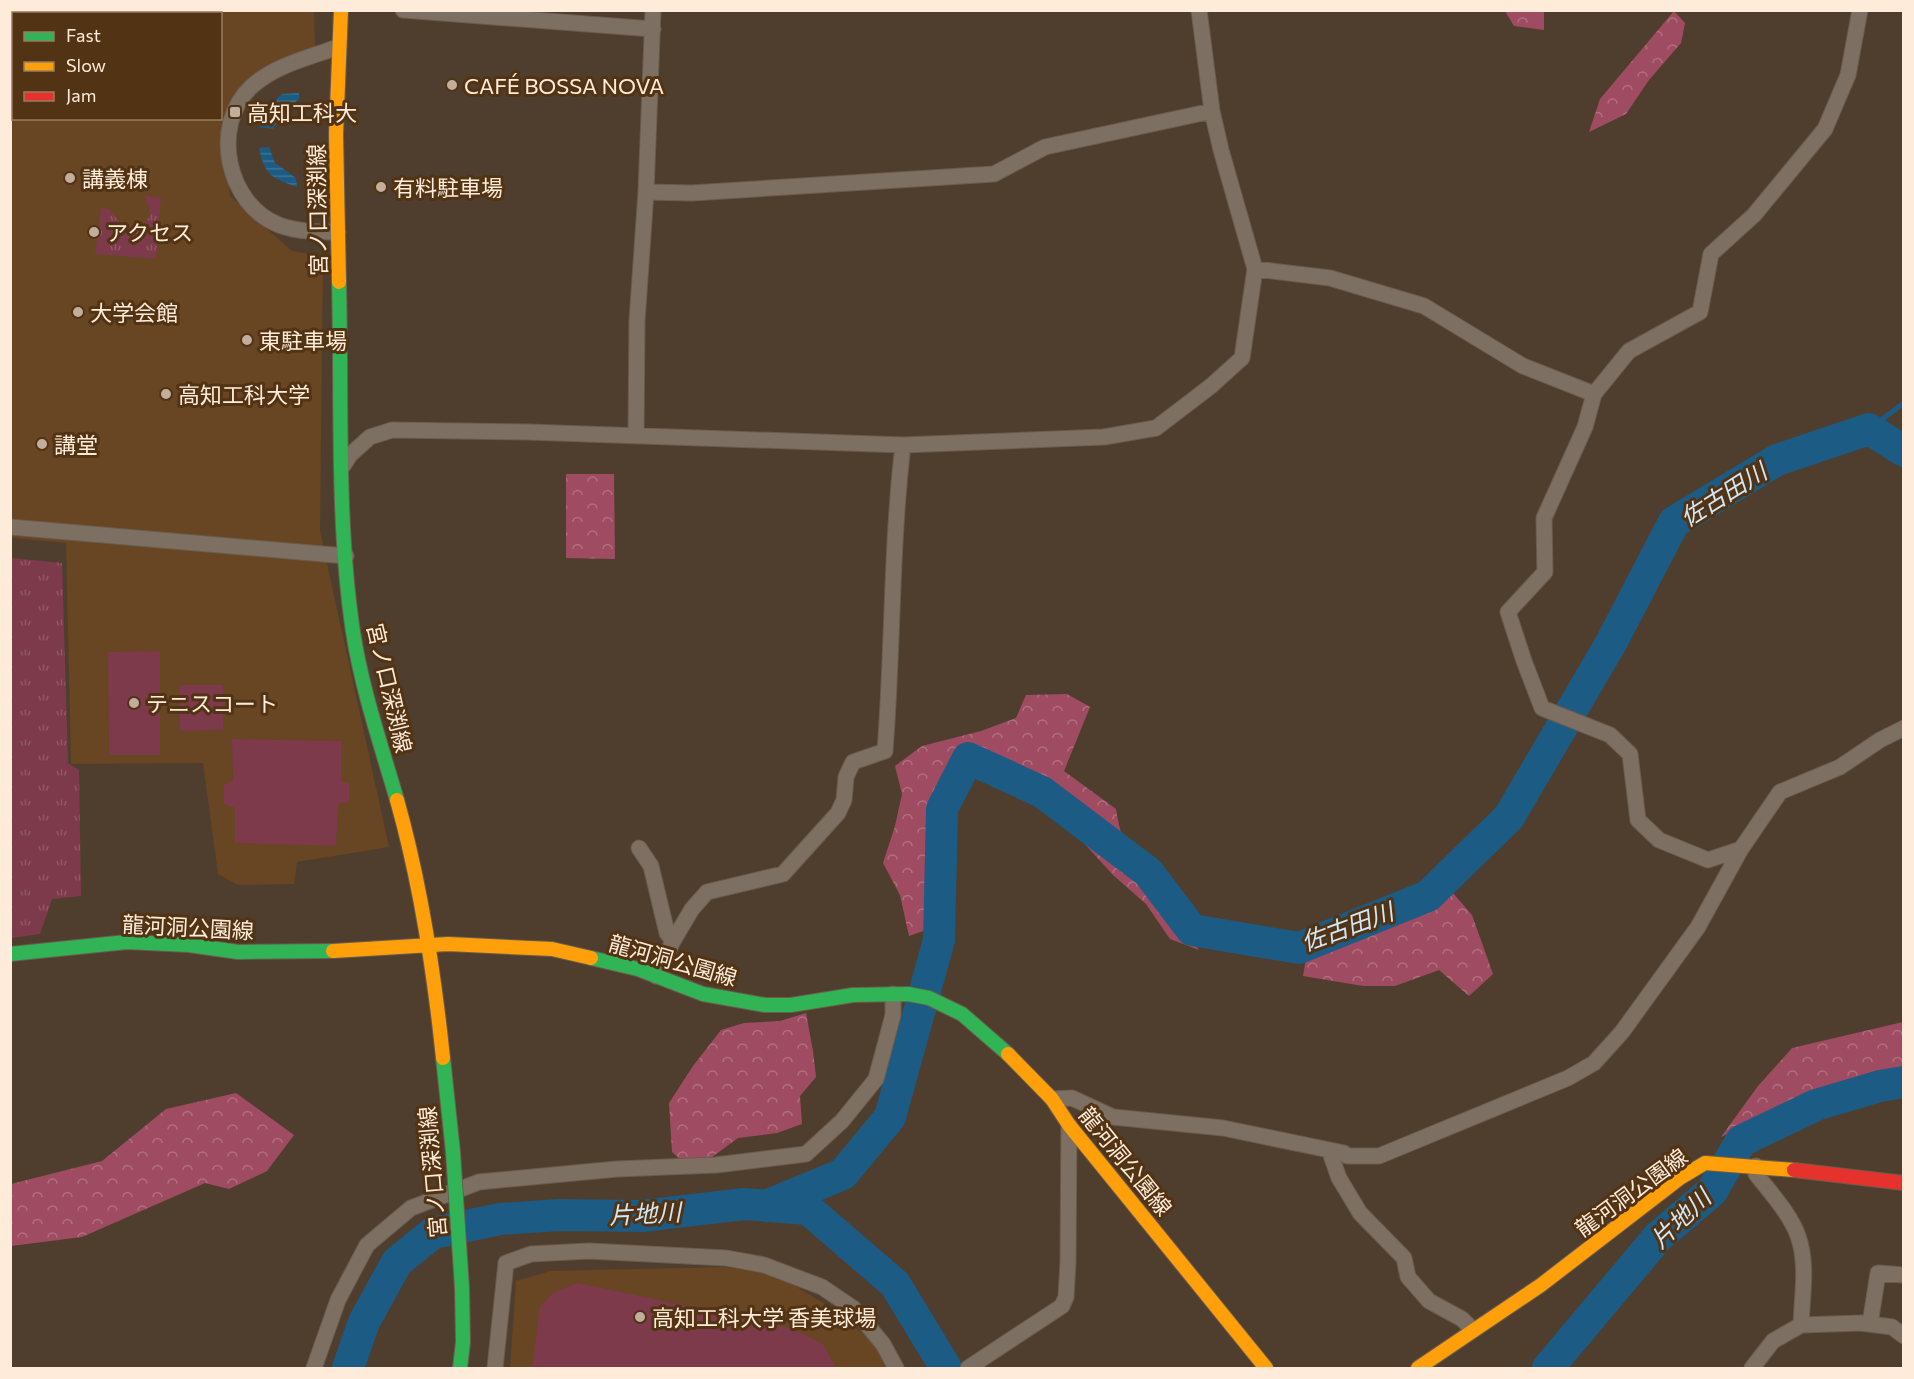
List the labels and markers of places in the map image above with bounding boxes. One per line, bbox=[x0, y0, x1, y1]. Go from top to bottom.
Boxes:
place label: CAFÉ BOSSA NOVA bbox=[464, 72, 664, 99]
marker: CAFÉ BOSSA NOVA bbox=[445, 78, 459, 92]
place label: 高知工科大 bbox=[247, 99, 357, 126]
marker: 高知工科大 bbox=[228, 105, 242, 119]
place label: 講義棟 bbox=[82, 165, 148, 192]
marker: 講義棟 bbox=[63, 171, 77, 185]
place label: 有料駐車場 bbox=[393, 174, 503, 201]
marker: 有料駐車場 bbox=[374, 180, 388, 194]
place label: アクセス bbox=[106, 219, 193, 246]
marker: アクセス bbox=[87, 225, 101, 239]
place label: 大学会館 bbox=[90, 299, 178, 326]
marker: 大学会館 bbox=[71, 305, 85, 319]
place label: 東駐車場 bbox=[259, 327, 347, 354]
marker: 東駐車場 bbox=[240, 333, 254, 347]
place label: 高知工科大学 bbox=[178, 381, 310, 408]
marker: 高知工科大学 bbox=[159, 387, 173, 401]
place label: 講堂 bbox=[54, 431, 98, 458]
marker: 講堂 bbox=[35, 437, 49, 451]
place label: テニスコート bbox=[146, 690, 278, 717]
marker: テニスコート bbox=[127, 696, 141, 710]
place label: 高知工科大学 香美球場 bbox=[652, 1304, 876, 1331]
marker: 高知工科大学 香美球場 bbox=[633, 1310, 647, 1324]

